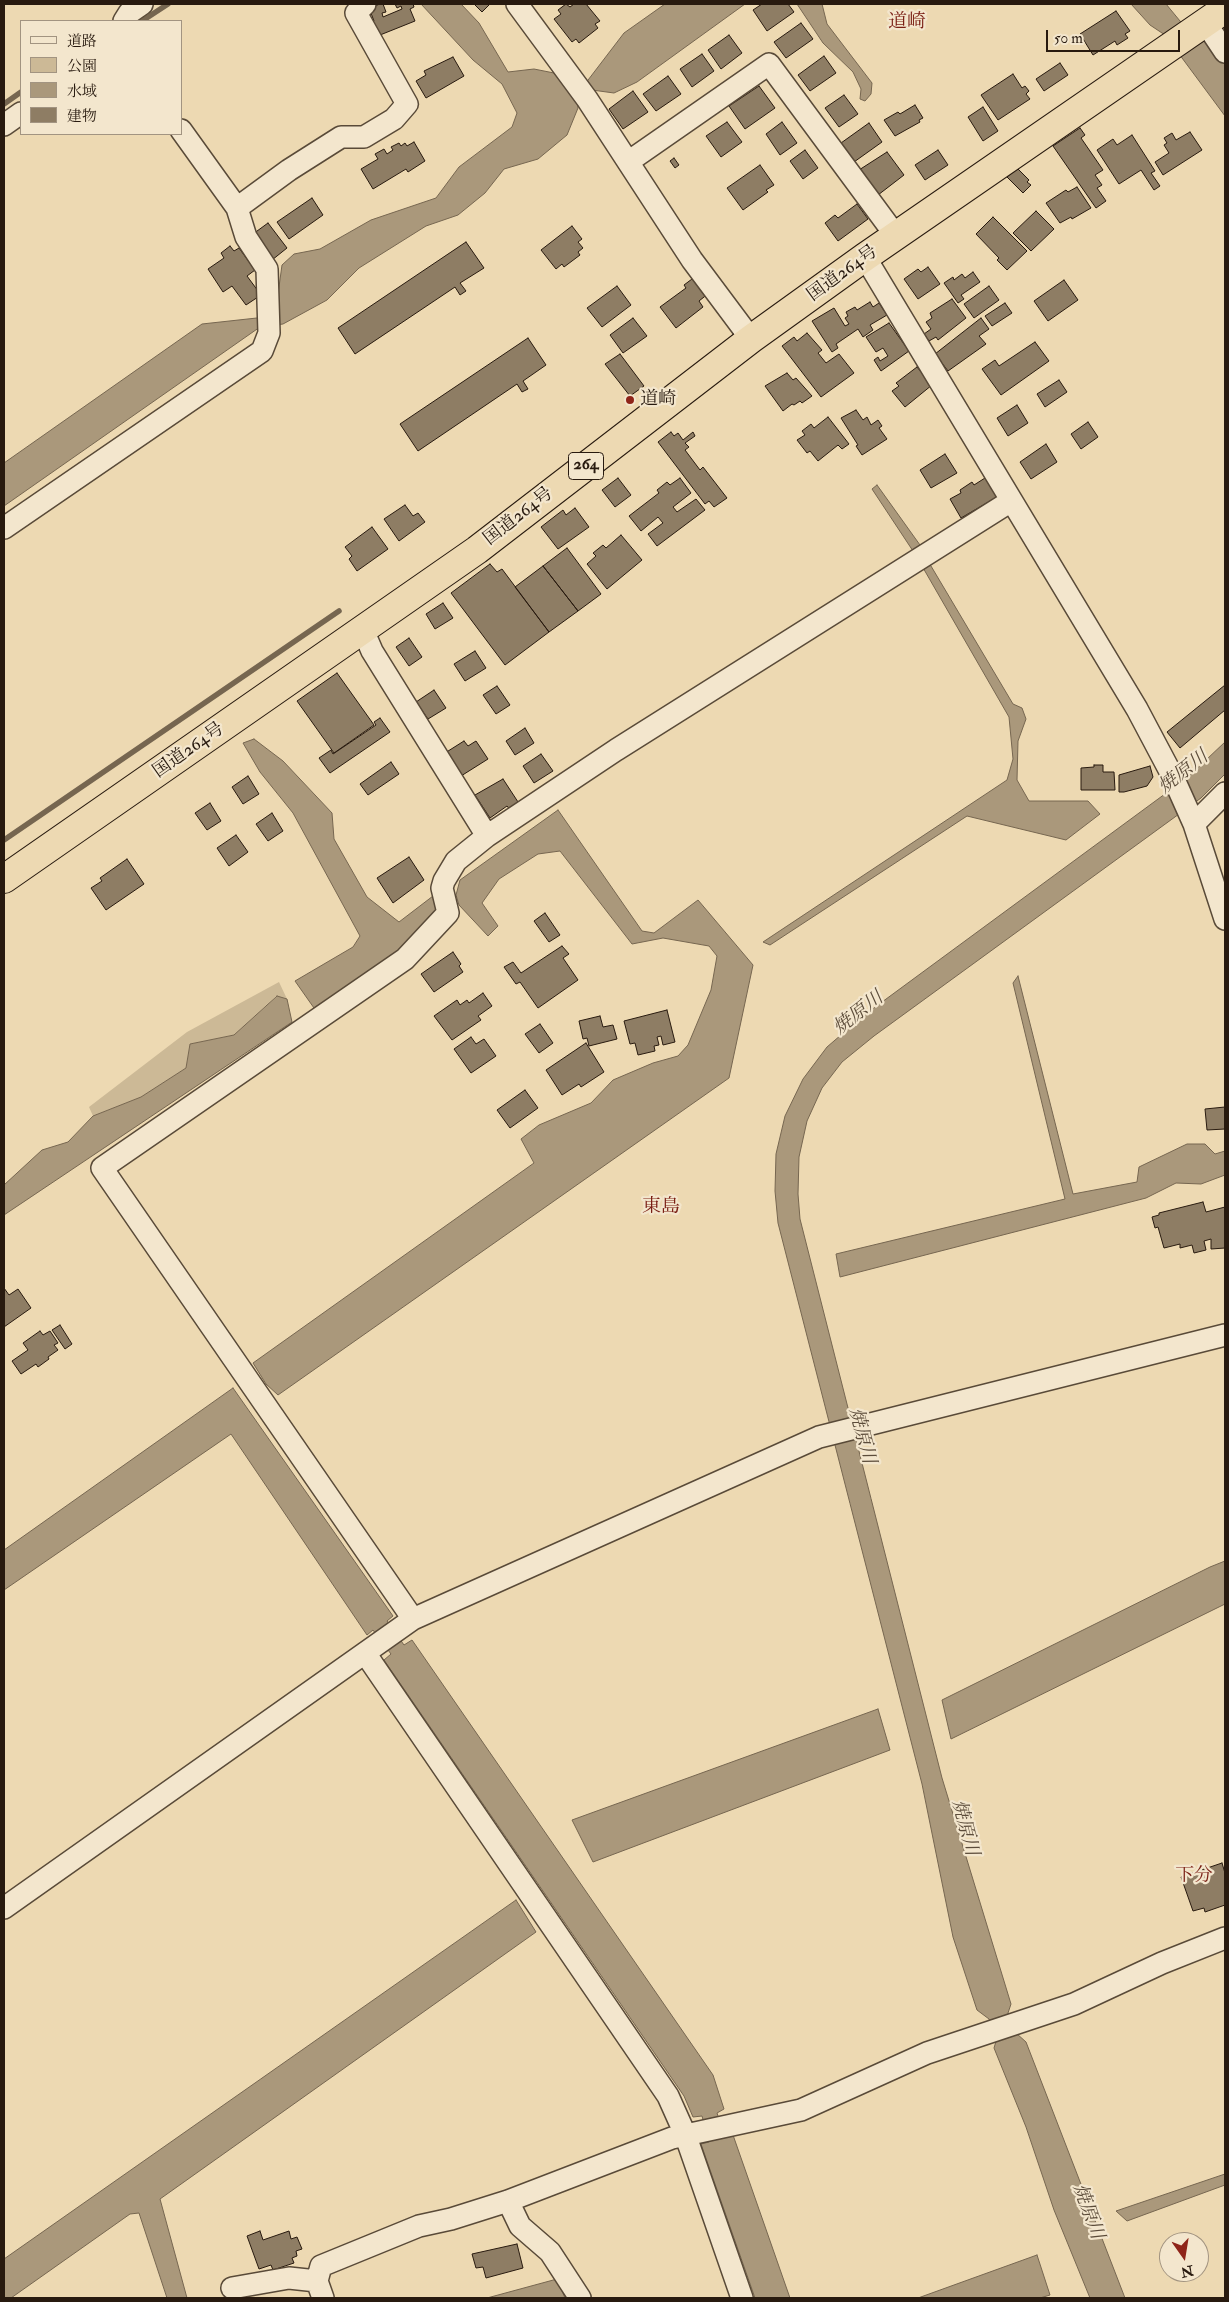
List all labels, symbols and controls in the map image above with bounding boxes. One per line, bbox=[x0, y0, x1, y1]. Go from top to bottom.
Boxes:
district label: 道崎 bbox=[888, 12, 926, 34]
legend bbox=[20, 20, 182, 135]
scale bar bbox=[1049, 20, 1183, 52]
text: 50 m bbox=[1054, 29, 1083, 48]
text: 道路 bbox=[67, 32, 97, 51]
text: 公園 bbox=[67, 57, 97, 76]
text: 水域 bbox=[67, 82, 97, 101]
text: 建物 bbox=[67, 107, 97, 126]
street label: 国道264号 bbox=[804, 241, 882, 307]
place label: 道崎 bbox=[640, 389, 676, 411]
marker: 道崎 bbox=[624, 394, 636, 406]
road number: 264 bbox=[568, 452, 604, 480]
street label: 国道264号 bbox=[480, 483, 558, 551]
street label: 国道264号 bbox=[149, 719, 229, 783]
water label: 焼原川 bbox=[1155, 746, 1213, 800]
water label: 焼原川 bbox=[830, 987, 888, 1041]
district label: 東島 bbox=[642, 1197, 680, 1219]
water label: 焼原川 bbox=[843, 1406, 879, 1466]
water label: 焼原川 bbox=[946, 1798, 982, 1858]
district label: 下分 bbox=[1175, 1866, 1213, 1888]
water label: 焼原川 bbox=[1067, 2181, 1107, 2243]
north arrow bbox=[1159, 2232, 1209, 2282]
text: N bbox=[1179, 2261, 1195, 2281]

